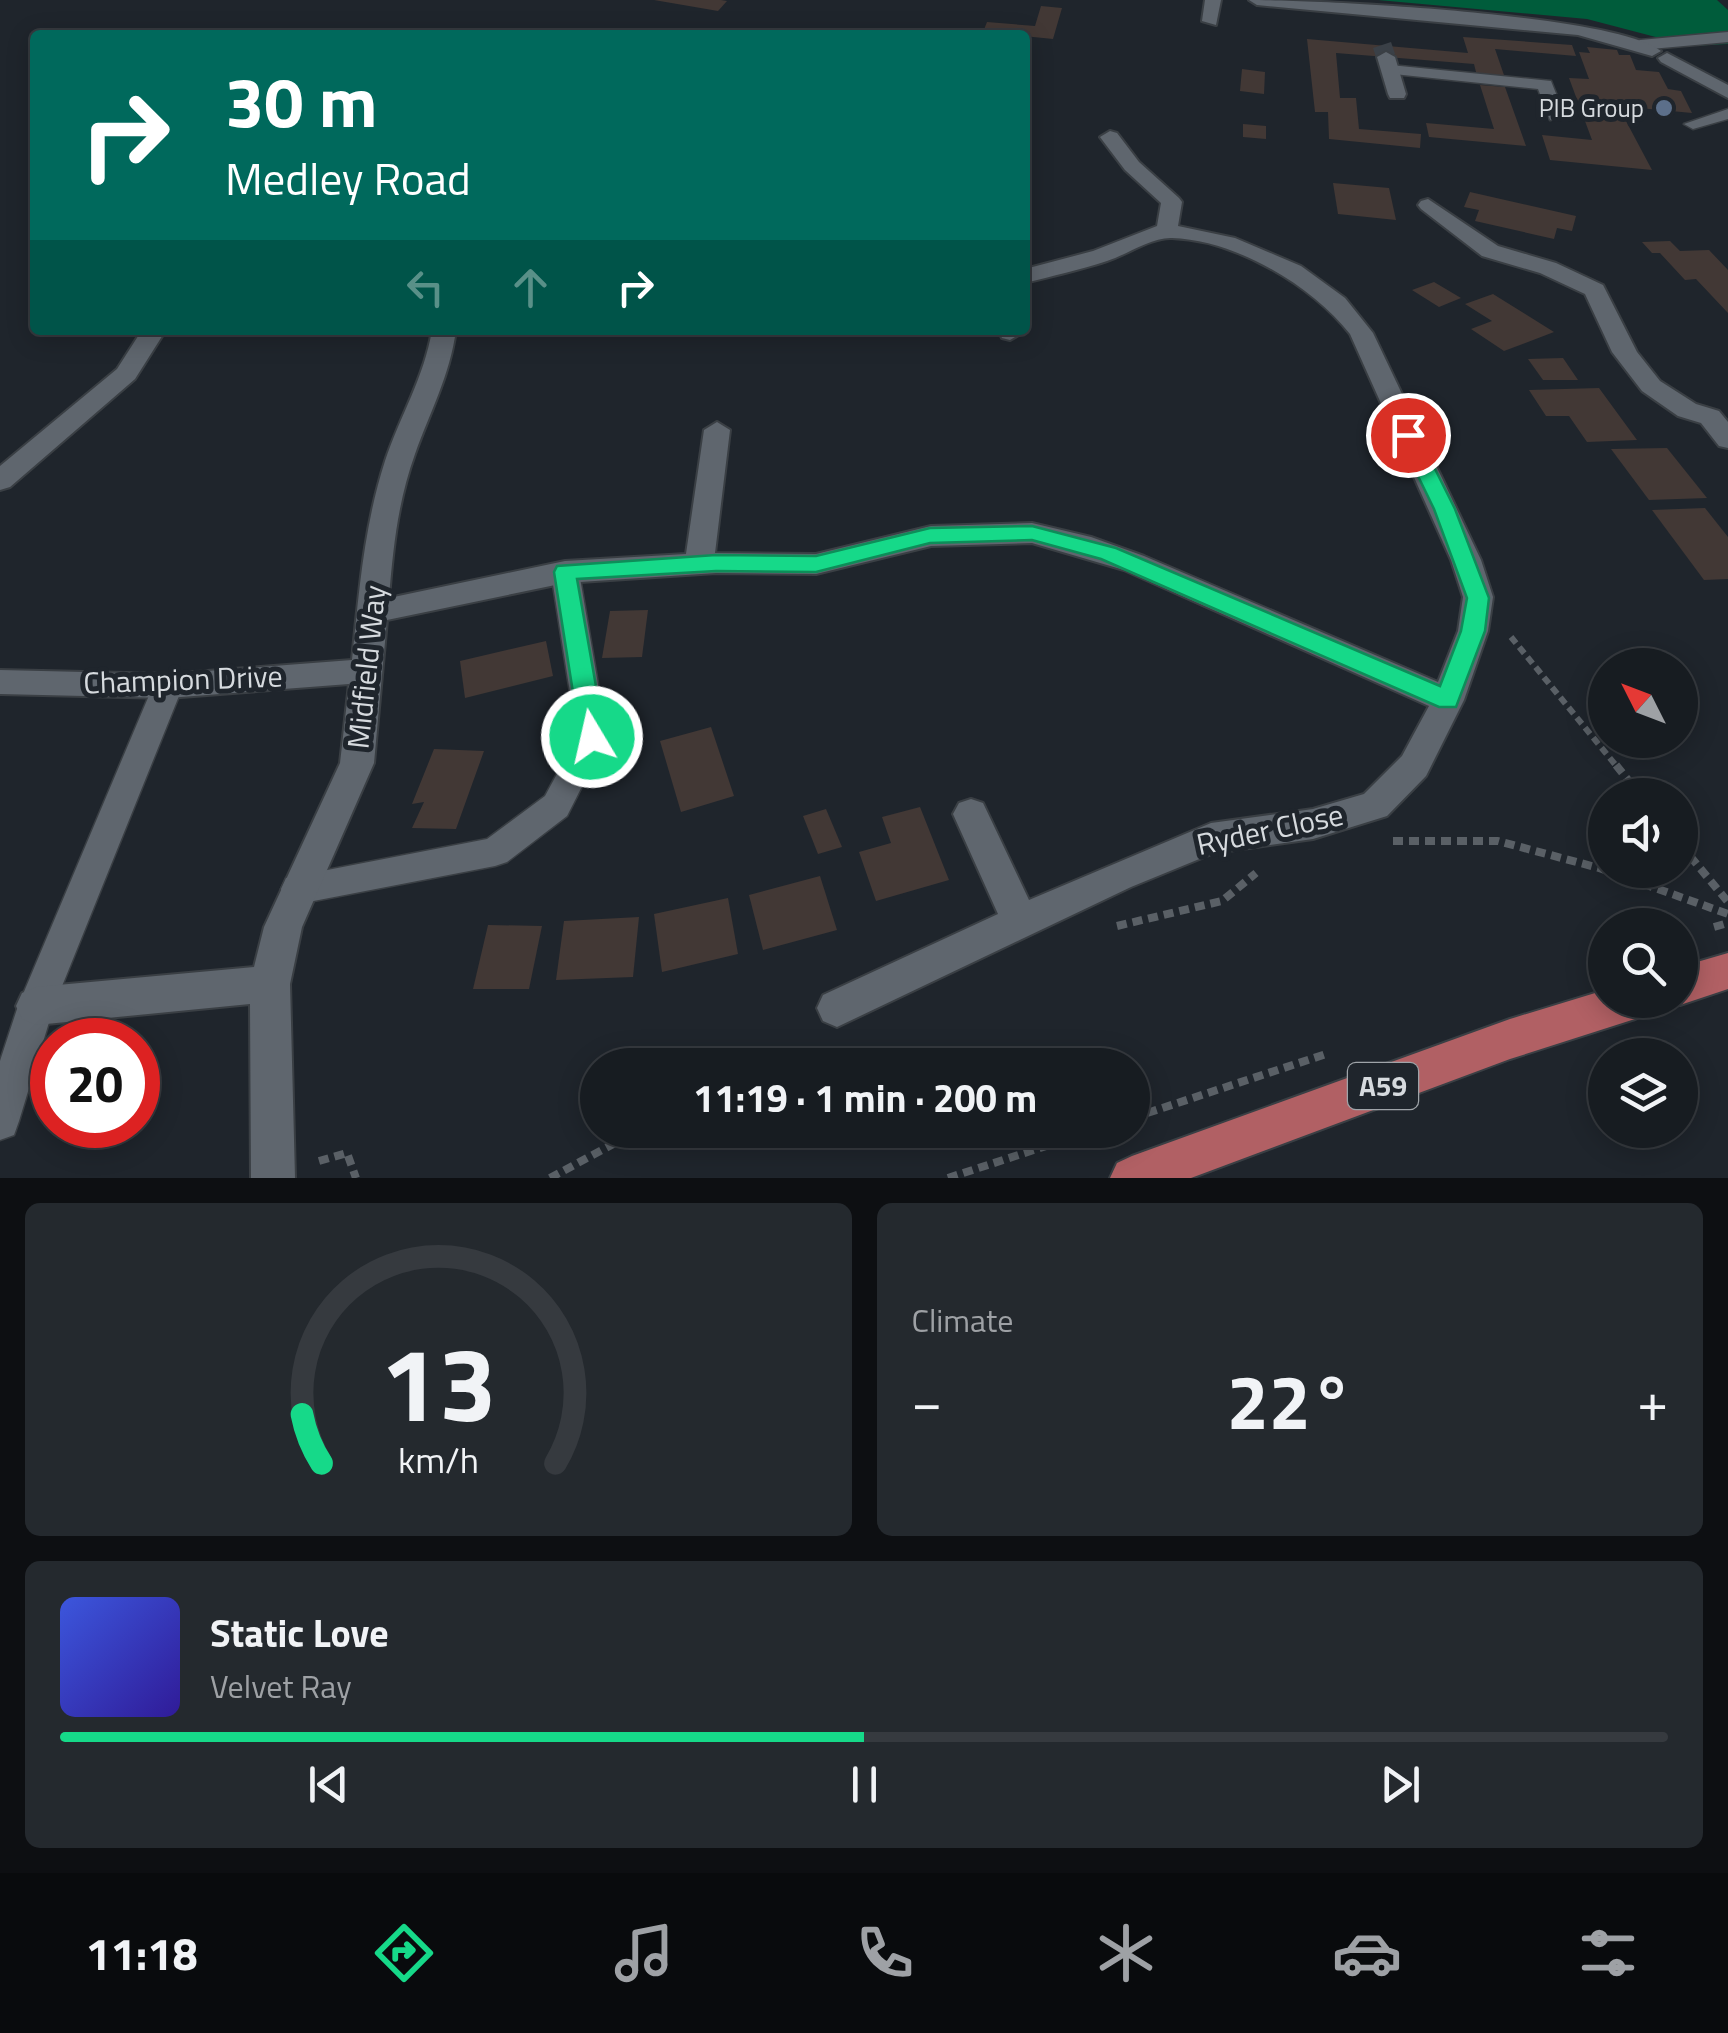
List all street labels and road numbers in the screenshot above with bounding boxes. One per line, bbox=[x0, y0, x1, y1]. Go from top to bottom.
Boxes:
street label: Midfield Way bbox=[335, 583, 397, 751]
street label: Champion Drive bbox=[83, 653, 283, 705]
street label: Ryder Close bbox=[1192, 791, 1347, 867]
road number: A59 bbox=[1348, 1063, 1418, 1109]

